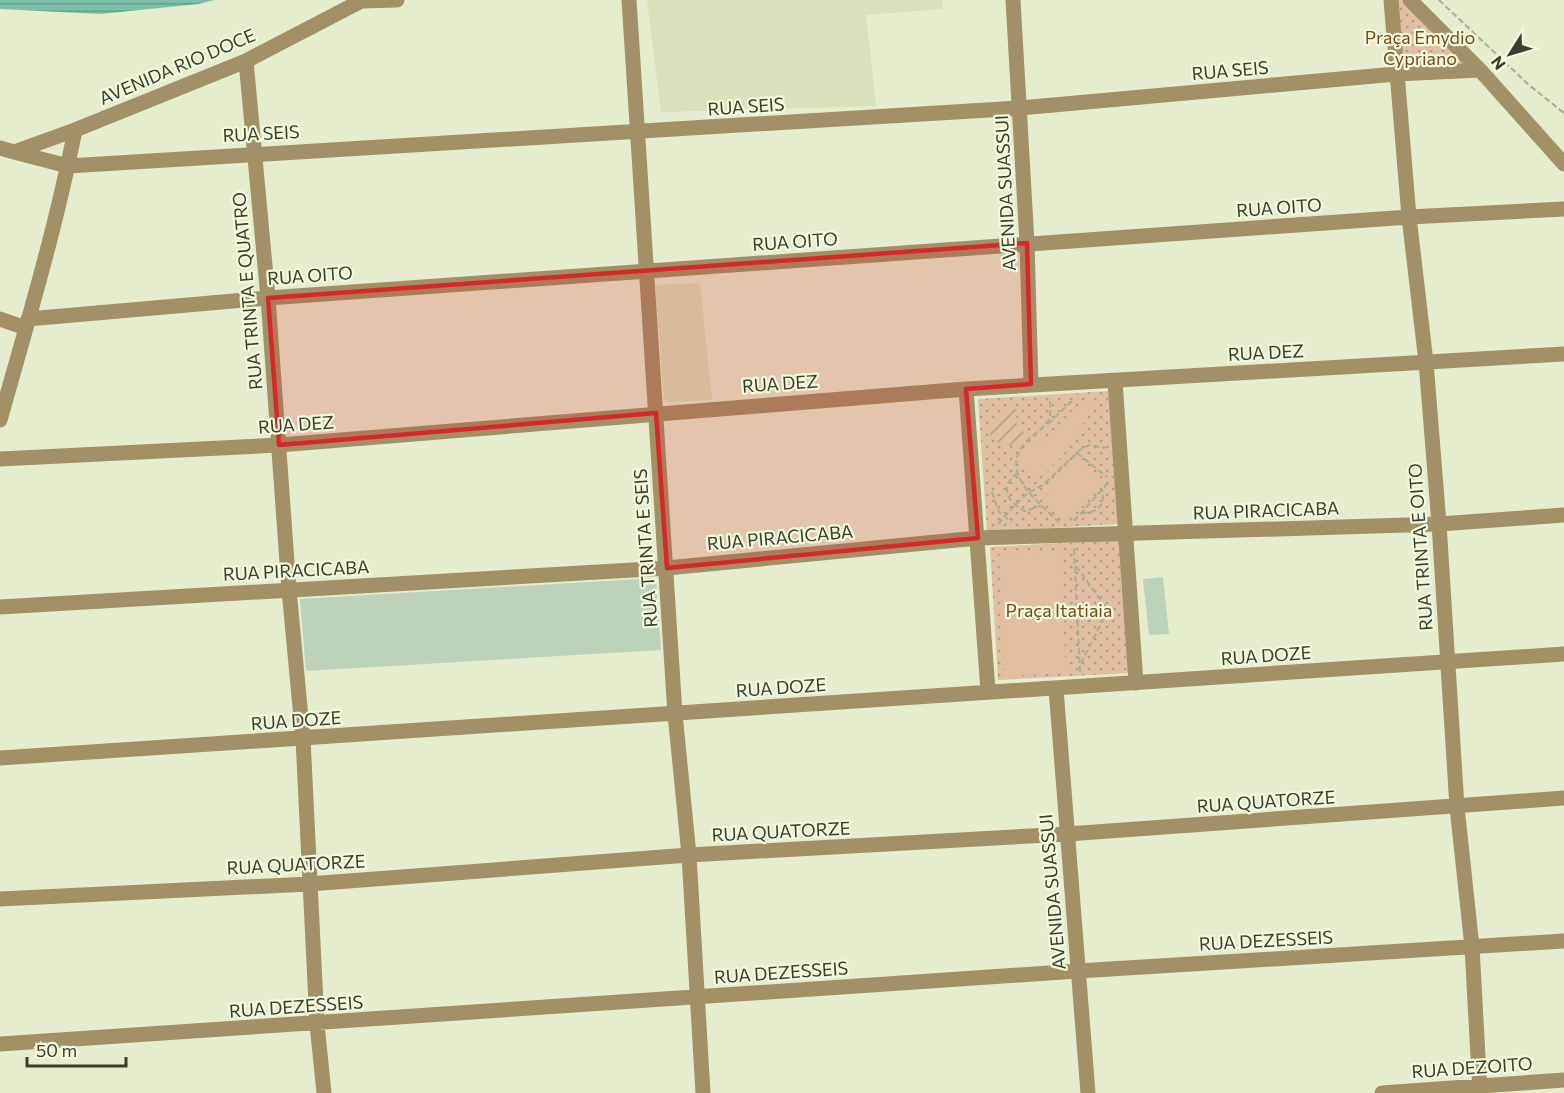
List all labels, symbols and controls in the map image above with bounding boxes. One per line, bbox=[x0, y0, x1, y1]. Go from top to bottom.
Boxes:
street label: AVENIDA RIO DOCE bbox=[96, 23, 258, 109]
north arrow bbox=[1480, 24, 1540, 84]
park label: Praça Emydio Cypriano bbox=[1365, 26, 1475, 69]
text: N bbox=[1486, 53, 1509, 74]
street label: RUA SEIS bbox=[1191, 56, 1269, 84]
street label: RUA SEIS bbox=[707, 92, 785, 120]
street label: AVENIDA SUASSUI bbox=[990, 114, 1020, 272]
street label: RUA SEIS bbox=[222, 120, 300, 146]
street label: RUA TRINTA E QUATRO bbox=[227, 191, 267, 391]
street label: RUA OITO bbox=[1236, 193, 1322, 221]
street label: RUA OITO bbox=[752, 227, 838, 255]
street label: RUA OITO bbox=[267, 261, 353, 289]
street label: RUA DEZ bbox=[1227, 339, 1305, 365]
street label: RUA DEZ bbox=[741, 369, 819, 397]
street label: RUA DEZ bbox=[257, 410, 335, 438]
street label: RUA TRINTA E OITO bbox=[1403, 463, 1437, 631]
street label: RUA TRINTA E SEIS bbox=[628, 468, 662, 628]
street label: RUA PIRACICABA bbox=[1192, 496, 1340, 524]
street label: RUA PIRACICABA bbox=[706, 520, 854, 554]
street label: RUA PIRACICABA bbox=[222, 555, 370, 585]
park label: Praça Itatiaia bbox=[1006, 599, 1112, 621]
street label: RUA DOZE bbox=[1220, 641, 1312, 669]
street label: RUA DOZE bbox=[735, 673, 827, 701]
street label: RUA DOZE bbox=[250, 706, 342, 734]
street label: RUA QUATORZE bbox=[1196, 785, 1336, 817]
street label: AVENIDA SUASSUI bbox=[1034, 813, 1070, 971]
street label: RUA QUATORZE bbox=[711, 816, 851, 846]
street label: RUA QUATORZE bbox=[226, 849, 366, 879]
street label: RUA DEZESSEIS bbox=[1198, 926, 1334, 954]
street label: RUA DEZESSEIS bbox=[713, 956, 849, 988]
street label: RUA DEZESSEIS bbox=[228, 990, 364, 1022]
scale bar bbox=[27, 1030, 126, 1068]
text: 50 m bbox=[36, 1039, 77, 1061]
street label: RUA DEZOITO bbox=[1411, 1052, 1533, 1082]

